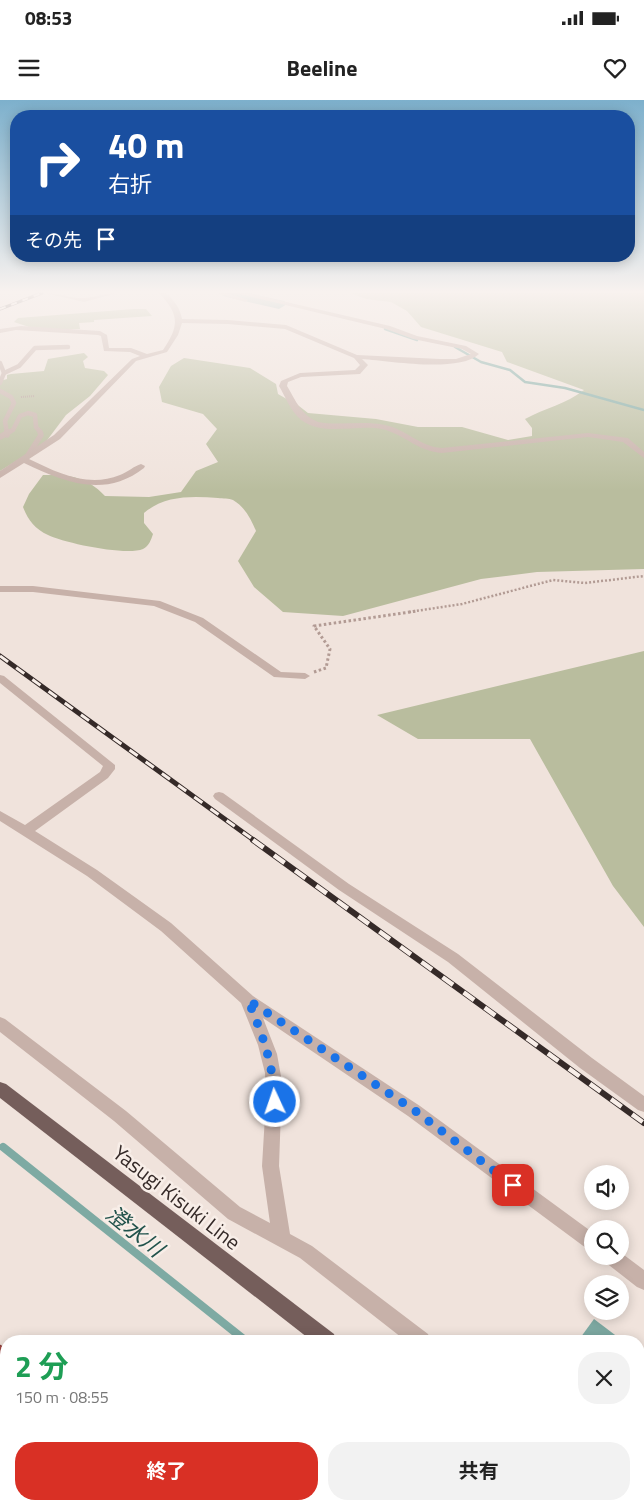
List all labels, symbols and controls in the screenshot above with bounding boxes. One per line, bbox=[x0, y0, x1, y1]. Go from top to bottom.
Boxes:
text: 08:53 bbox=[25, 3, 72, 32]
text: Beeline bbox=[287, 51, 357, 85]
icon: menu bbox=[15, 54, 43, 82]
icon: heart bbox=[601, 54, 629, 82]
text: 40 m bbox=[108, 118, 184, 172]
icon: right bbox=[25, 130, 90, 195]
text: 右折 bbox=[108, 167, 152, 201]
text: その先 bbox=[25, 225, 82, 254]
icon: arrive bbox=[92, 225, 120, 253]
position arrow bbox=[248, 1075, 300, 1127]
street label: Yasugi Kisuki Line bbox=[106, 1137, 248, 1257]
pin bbox=[492, 1164, 534, 1206]
map controls bbox=[584, 1165, 629, 1320]
button: sound bbox=[584, 1165, 629, 1210]
icon: arrive bbox=[499, 1171, 527, 1199]
water label: 澄水川 bbox=[99, 1197, 173, 1266]
button: search bbox=[584, 1220, 629, 1265]
button: layers bbox=[584, 1275, 629, 1320]
text: 2 分 bbox=[15, 1343, 68, 1389]
button: close bbox=[578, 1352, 630, 1404]
text: 150 m · 08:55 bbox=[15, 1385, 109, 1409]
button: 終了 bbox=[15, 1442, 318, 1500]
button: 共有 bbox=[328, 1442, 630, 1500]

